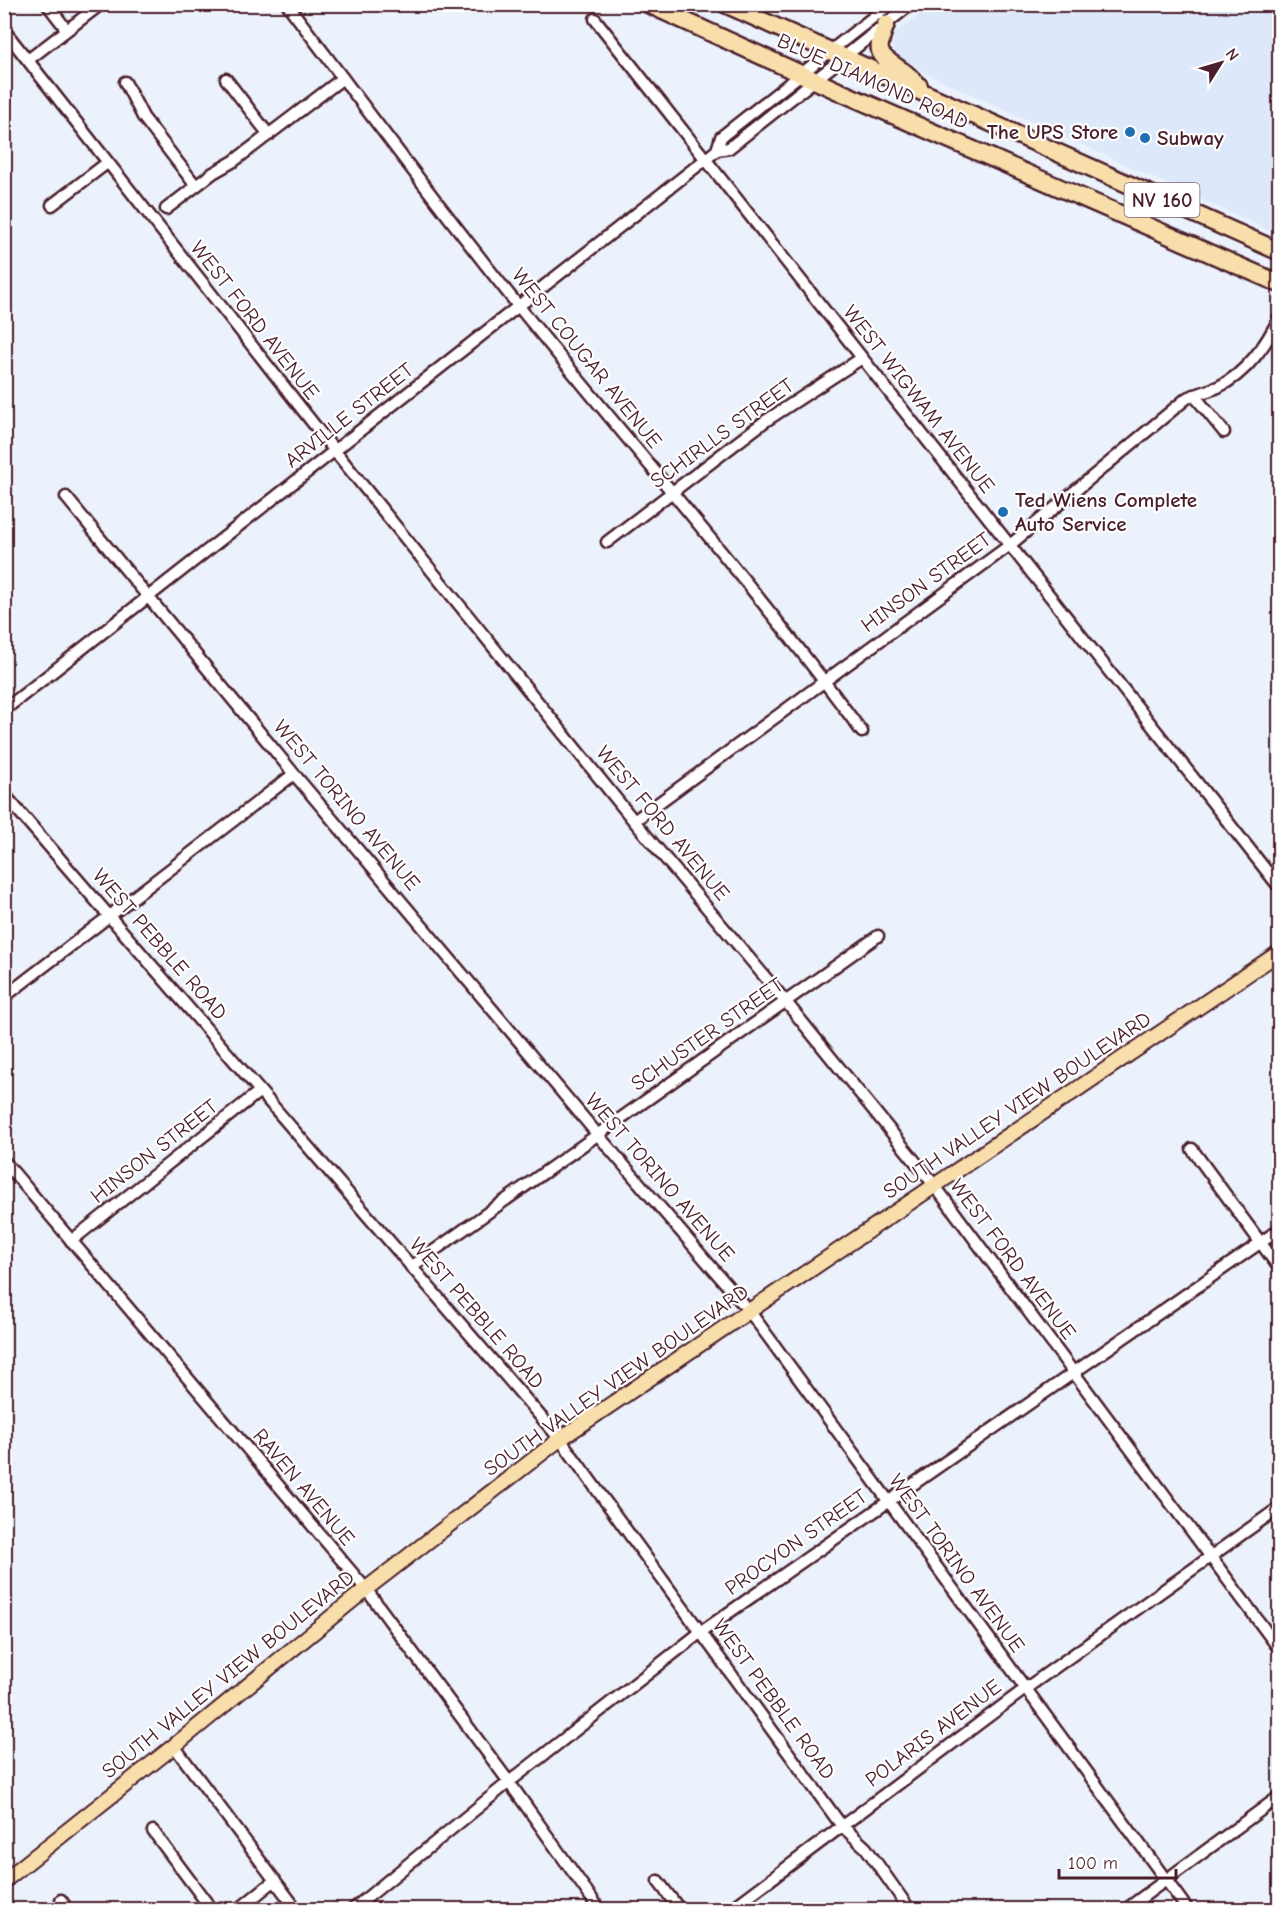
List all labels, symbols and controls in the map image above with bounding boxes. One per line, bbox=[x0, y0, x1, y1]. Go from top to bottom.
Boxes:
street label: BLUE DIAMOND ROAD bbox=[774, 28, 972, 134]
north arrow bbox=[1191, 33, 1251, 93]
text: N bbox=[1222, 45, 1243, 64]
place label: The UPS Store bbox=[987, 120, 1118, 144]
marker: The UPS Store bbox=[1123, 125, 1137, 139]
place label: Subway bbox=[1157, 126, 1224, 150]
marker: Subway bbox=[1138, 131, 1152, 145]
road number: NV 160 bbox=[1124, 183, 1200, 217]
street label: WEST FORD AVENUE bbox=[186, 236, 324, 404]
street label: WEST COUGAR AVENUE bbox=[507, 263, 667, 453]
street label: WEST WIGWAM AVENUE bbox=[838, 300, 1000, 498]
street label: ARVILLE STREET bbox=[280, 357, 418, 473]
street label: SCHIRLLS STREET bbox=[646, 373, 798, 493]
place label: Ted Wiens Complete Auto Service bbox=[1015, 488, 1197, 536]
marker: Ted Wiens Complete Auto Service bbox=[996, 505, 1010, 519]
street label: HINSON STREET bbox=[856, 527, 996, 637]
street label: WEST TORINO AVENUE bbox=[269, 715, 425, 895]
street label: WEST FORD AVENUE bbox=[591, 741, 735, 905]
street label: WEST PEBBLE ROAD bbox=[88, 863, 232, 1025]
street label: SCHUSTER STREET bbox=[626, 972, 788, 1096]
street label: SOUTH VALLEY VIEW BOULEVARD bbox=[879, 1006, 1155, 1204]
street label: WEST TORINO AVENUE bbox=[580, 1088, 740, 1266]
street label: HINSON STREET bbox=[86, 1094, 222, 1208]
street label: WEST FORD AVENUE bbox=[945, 1174, 1081, 1344]
street label: WEST PEBBLE ROAD bbox=[405, 1232, 549, 1394]
street label: SOUTH VALLEY VIEW BOULEVARD bbox=[479, 1279, 753, 1481]
street label: RAVEN AVENUE bbox=[248, 1424, 360, 1550]
street label: WEST TORINO AVENUE bbox=[884, 1469, 1030, 1657]
street label: PROCYON STREET bbox=[720, 1484, 872, 1600]
street label: SOUTH VALLEY VIEW BOULEVARD bbox=[97, 1565, 359, 1783]
street label: WEST PEBBLE ROAD bbox=[708, 1614, 840, 1784]
street label: POLARIS AVENUE bbox=[860, 1674, 1006, 1792]
scale bar bbox=[1059, 1842, 1176, 1880]
text: 100 m bbox=[1068, 1853, 1118, 1874]

